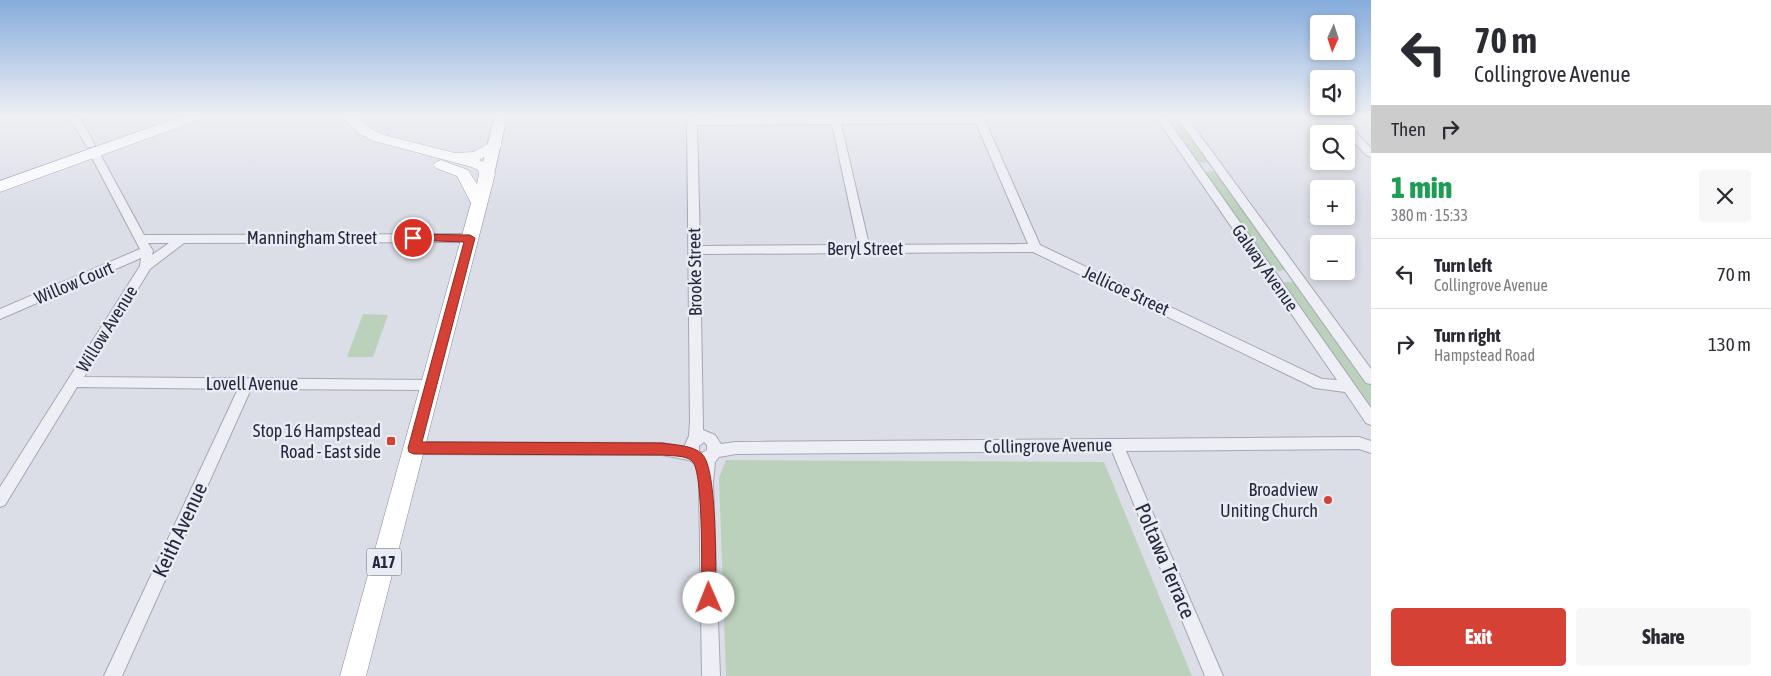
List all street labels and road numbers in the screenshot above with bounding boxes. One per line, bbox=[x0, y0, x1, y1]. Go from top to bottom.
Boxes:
street label: Galway Avenue bbox=[1228, 220, 1303, 315]
street label: Manningham Street bbox=[247, 227, 377, 248]
street label: Brooke Street bbox=[683, 228, 706, 316]
street label: Beryl Street bbox=[827, 238, 903, 259]
street label: Willow Court bbox=[31, 257, 116, 309]
street label: Jellicoe Street bbox=[1080, 261, 1173, 320]
street label: Willow Avenue bbox=[72, 282, 141, 376]
street label: Lovell Avenue bbox=[206, 373, 298, 394]
street label: Collingrove Avenue bbox=[984, 434, 1112, 457]
street label: Keith Avenue bbox=[147, 479, 211, 581]
street label: Poltawa Terrace bbox=[1131, 499, 1201, 622]
road number: A17 bbox=[366, 548, 402, 576]

